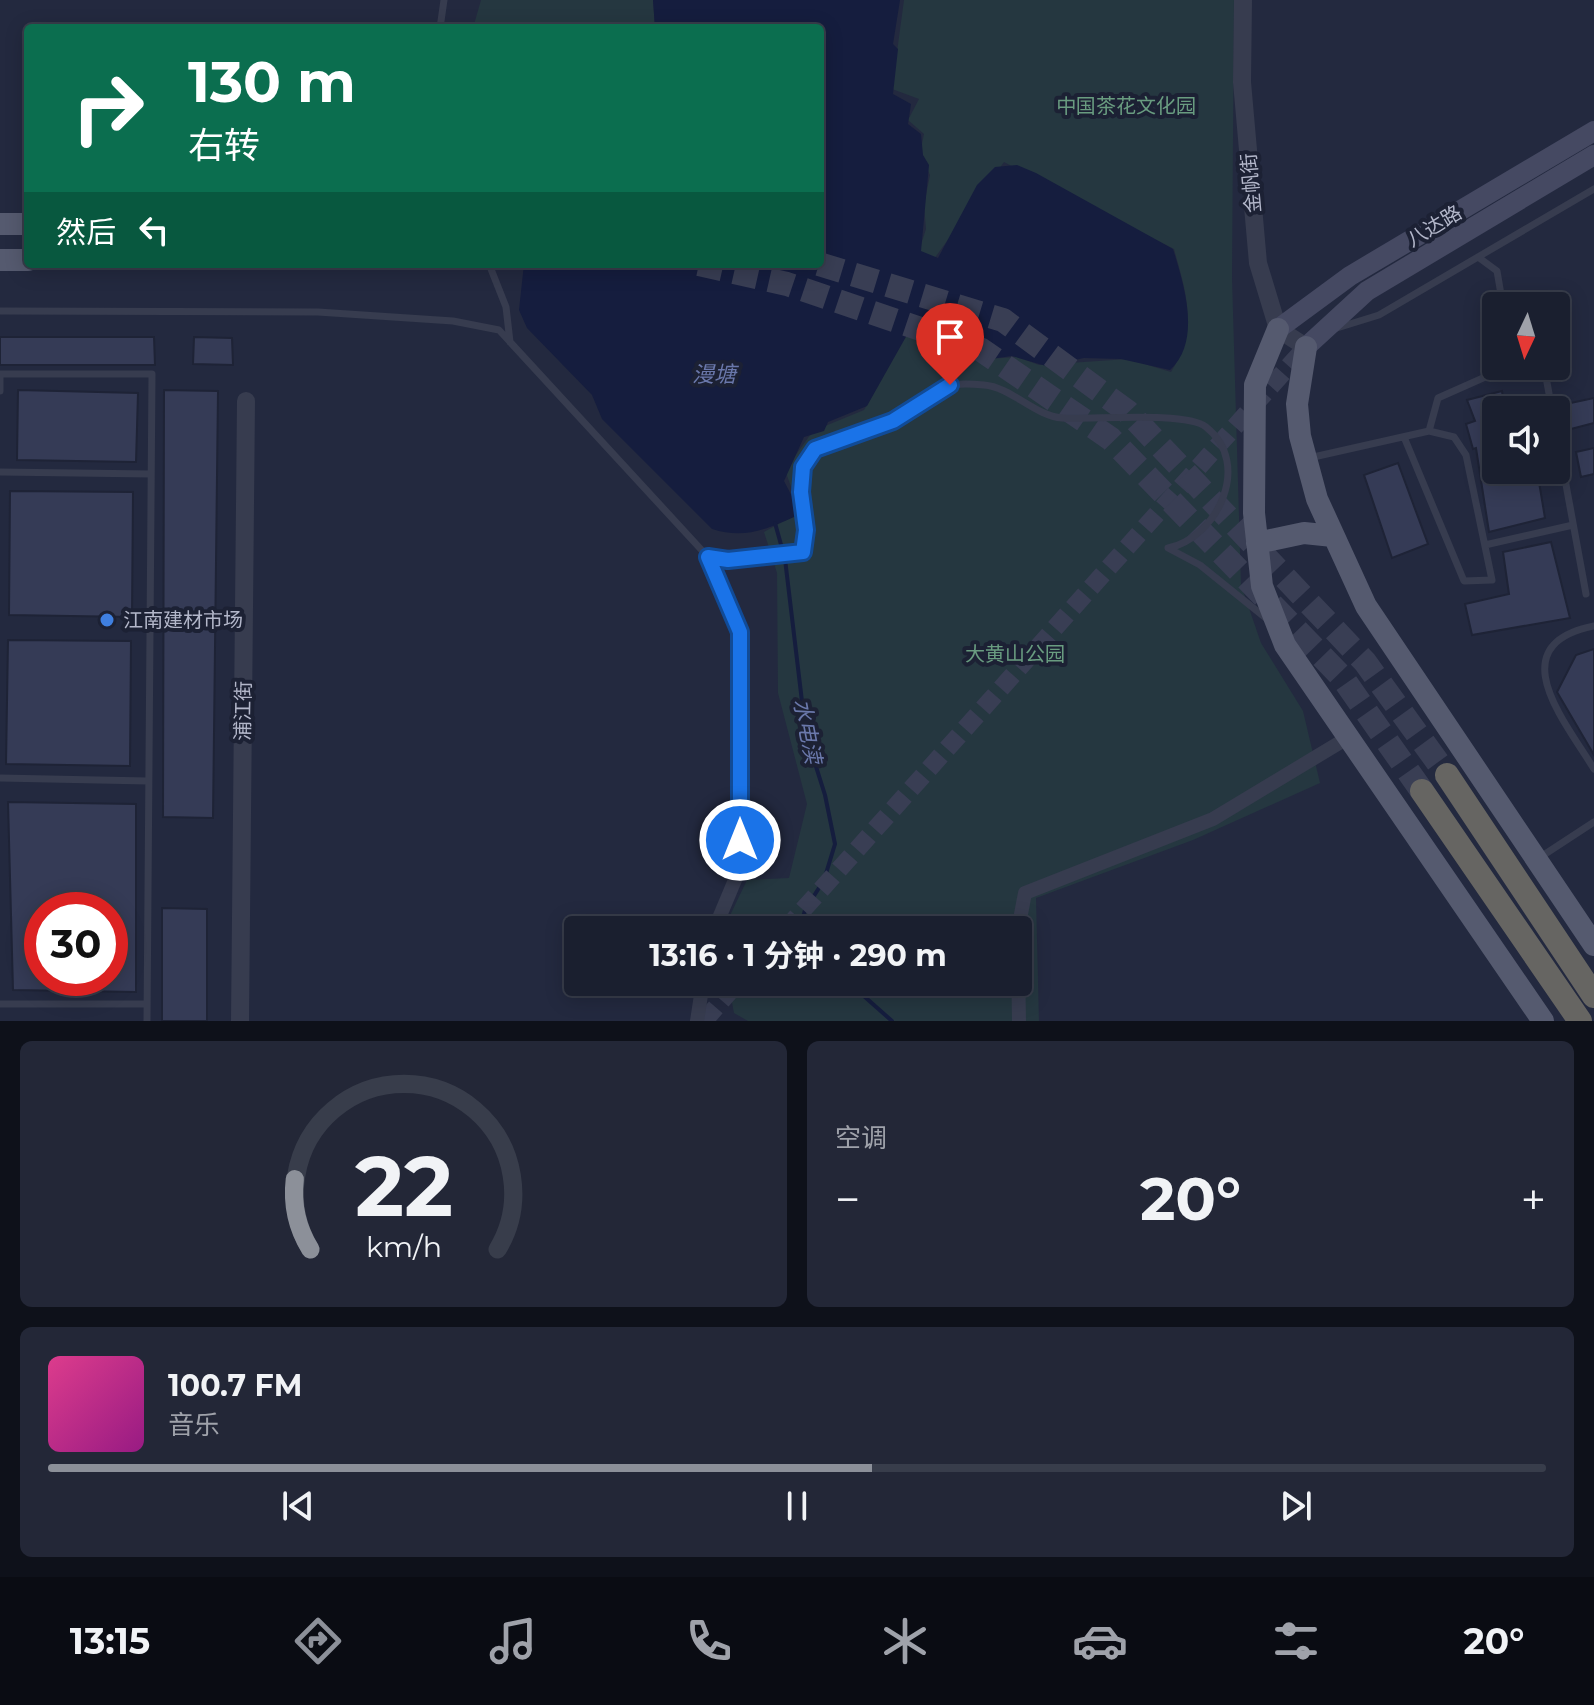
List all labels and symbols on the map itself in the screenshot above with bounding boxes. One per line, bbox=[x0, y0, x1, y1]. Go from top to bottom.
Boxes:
park label: 中国茶花文化园 bbox=[1056, 94, 1196, 118]
street label: 金帆街 bbox=[1236, 152, 1266, 214]
street label: 八达路 bbox=[1402, 200, 1466, 252]
north arrow bbox=[1482, 292, 1570, 380]
pin bbox=[916, 303, 984, 385]
water label: 漫塘 bbox=[692, 361, 740, 388]
place label: 江南建材市场 bbox=[123, 608, 243, 632]
marker: 江南建材市场 bbox=[98, 611, 116, 629]
park label: 大黄山公园 bbox=[965, 642, 1065, 666]
street label: 浦江街 bbox=[230, 681, 256, 741]
water label: 水电渎 bbox=[788, 696, 827, 768]
position arrow bbox=[698, 798, 782, 882]
speed limit sign: 30 bbox=[24, 892, 128, 996]

